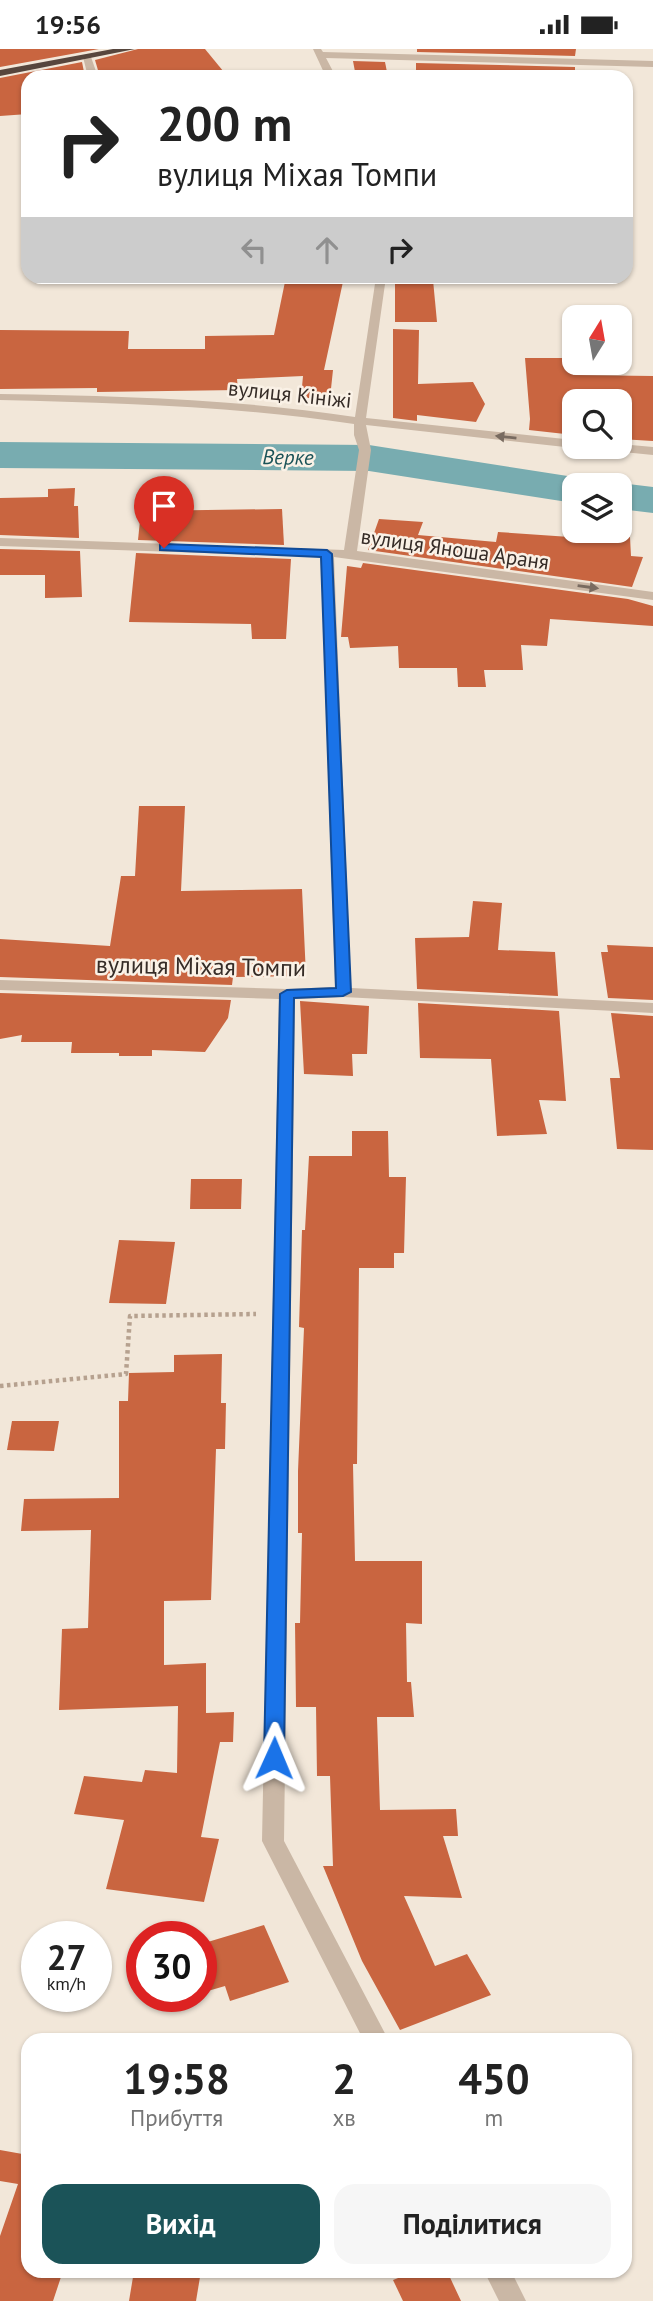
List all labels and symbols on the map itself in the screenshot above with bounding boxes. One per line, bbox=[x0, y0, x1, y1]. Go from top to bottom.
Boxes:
north arrow bbox=[562, 305, 632, 375]
street label: вулиця Кініжі bbox=[227, 374, 353, 414]
one-way arrow bbox=[495, 431, 517, 442]
water label: Верке bbox=[262, 443, 314, 471]
pin bbox=[134, 476, 194, 548]
street label: вулиця Яноша Араня bbox=[359, 522, 551, 576]
one-way arrow bbox=[577, 581, 599, 592]
street label: вулиця Міхая Томпи bbox=[96, 949, 306, 983]
position arrow bbox=[237, 1721, 311, 1795]
speed limit sign: 30 bbox=[126, 1921, 217, 2012]

